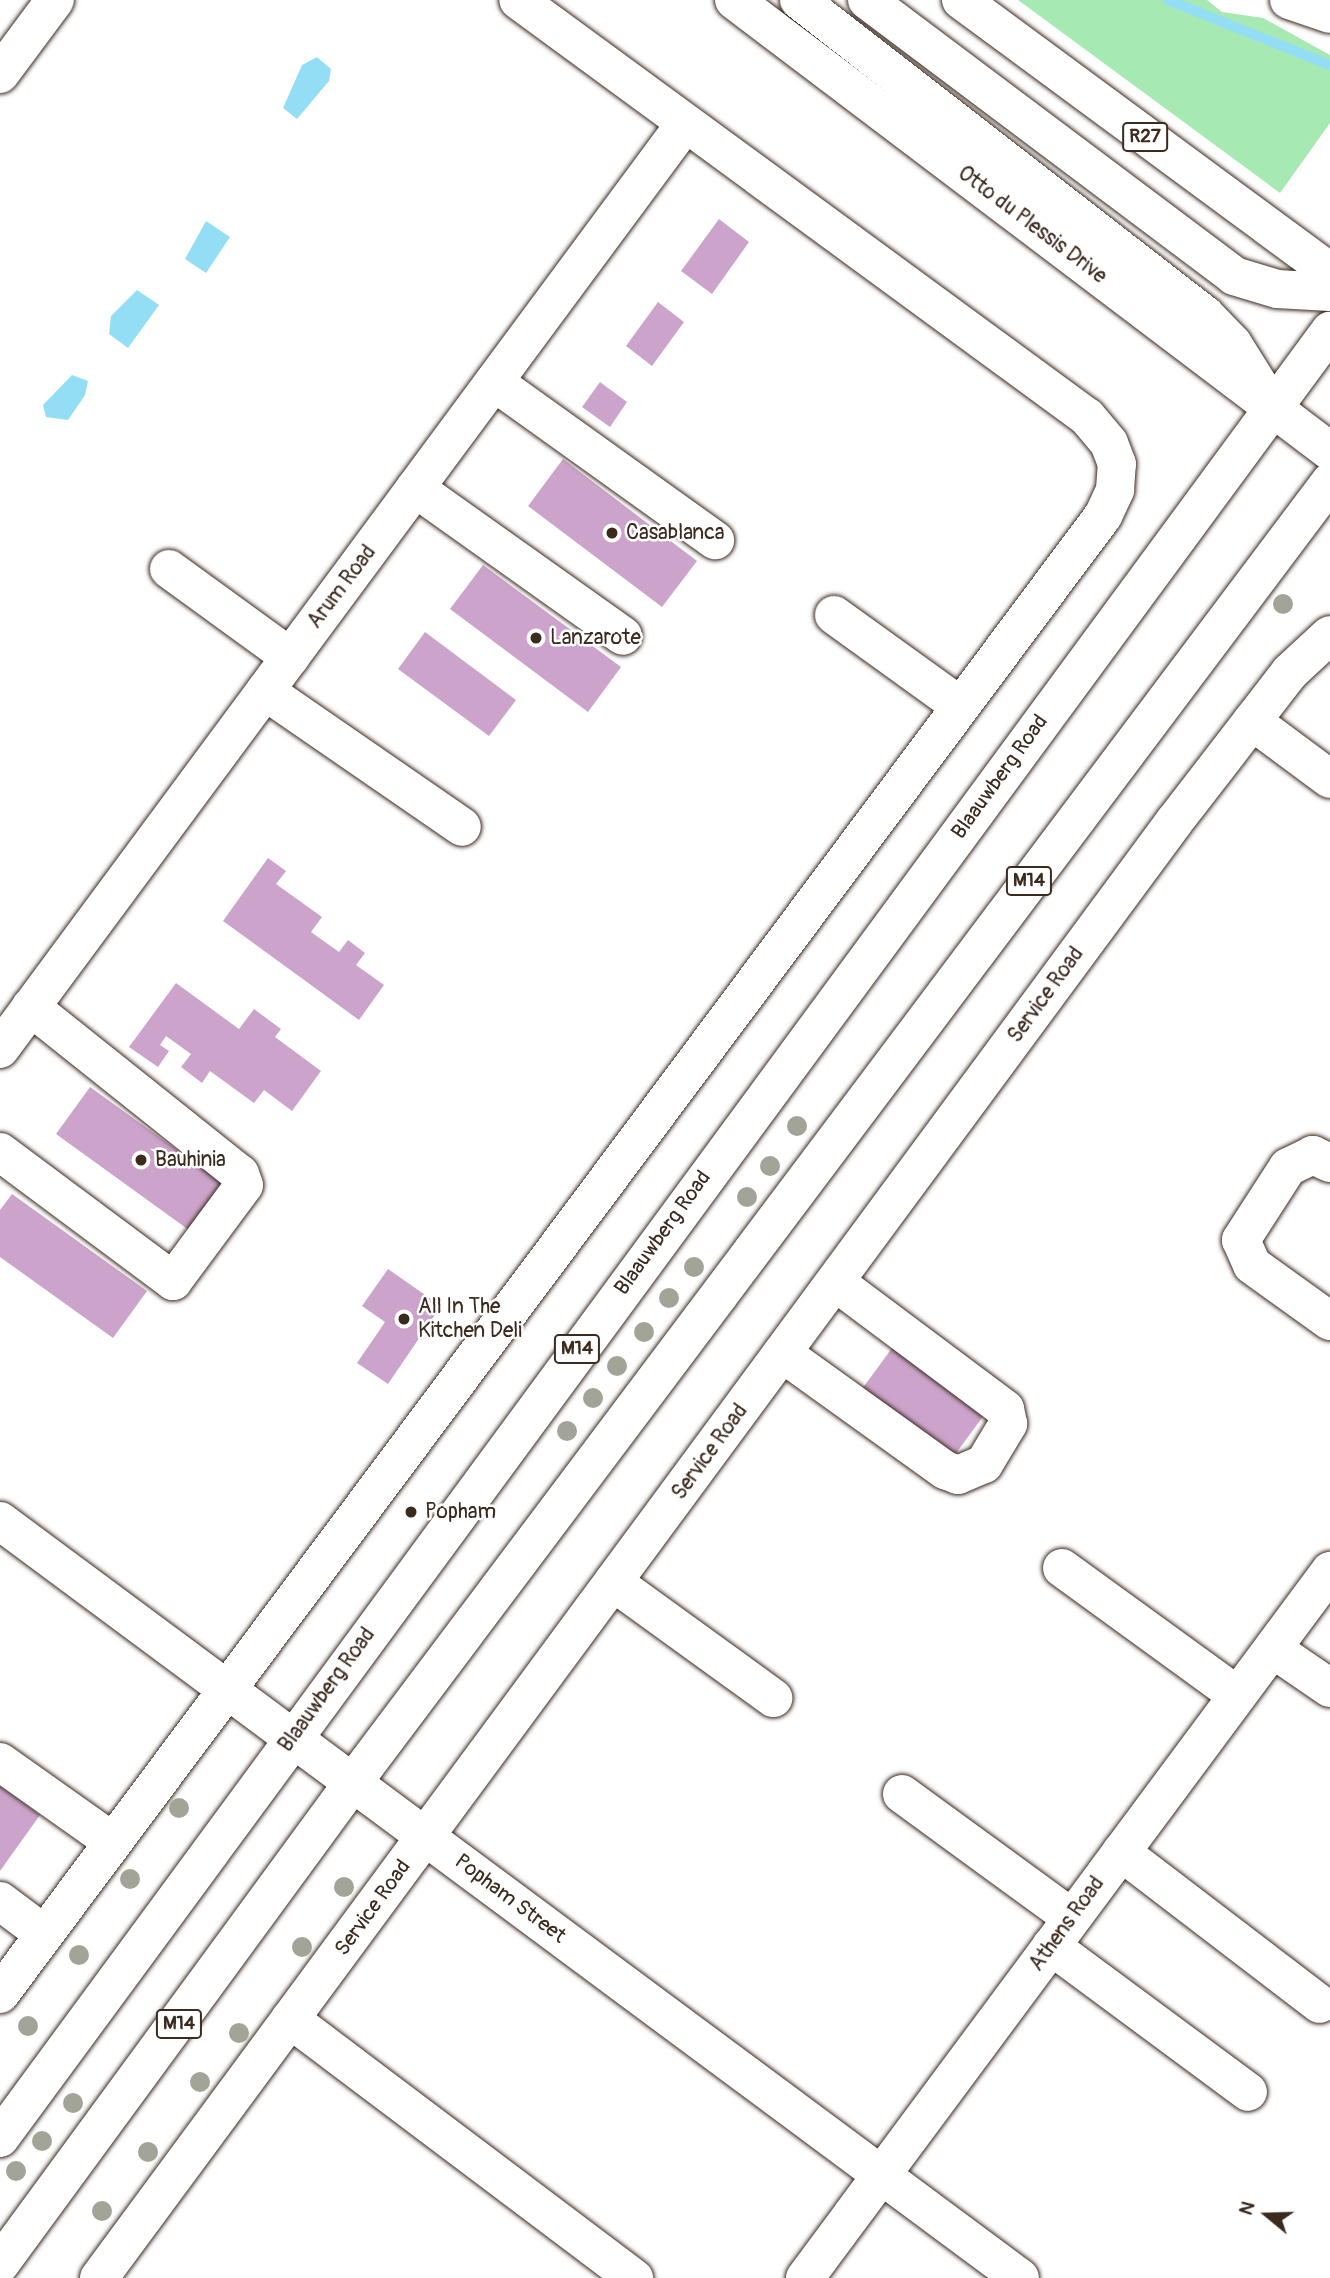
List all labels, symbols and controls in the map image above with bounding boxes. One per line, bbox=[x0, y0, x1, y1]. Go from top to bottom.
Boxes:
road number: R27 bbox=[1120, 122, 1170, 153]
street label: Otto du Plessis Drive bbox=[953, 161, 1111, 289]
place label: Casablanca bbox=[626, 520, 725, 546]
marker: Casablanca bbox=[604, 525, 620, 541]
street label: Arum Road bbox=[303, 540, 381, 634]
place label: Lanzarote bbox=[550, 625, 641, 651]
marker: Lanzarote bbox=[528, 630, 544, 646]
street label: Blaauwberg Road bbox=[946, 710, 1054, 844]
road number: M14 bbox=[1004, 866, 1054, 897]
street label: Service Road bbox=[1003, 942, 1089, 1048]
place label: Bauhinia bbox=[155, 1147, 226, 1173]
marker: Bauhinia bbox=[133, 1152, 149, 1168]
street label: Blaauwberg Road bbox=[609, 1166, 717, 1300]
place label: All In The Kitchen Deli bbox=[418, 1294, 522, 1344]
marker: All In The Kitchen Deli bbox=[396, 1311, 412, 1327]
road number: M14 bbox=[552, 1334, 602, 1364]
street label: Service Road bbox=[667, 1399, 753, 1505]
place label: Popham bbox=[425, 1499, 496, 1525]
marker: Popham bbox=[403, 1504, 419, 1520]
street label: Blaauwberg Road bbox=[273, 1623, 381, 1757]
street label: Popham Street bbox=[449, 1849, 571, 1949]
street label: Service Road bbox=[330, 1855, 416, 1961]
street label: Athens Road bbox=[1024, 1872, 1110, 1976]
road number: M14 bbox=[154, 2008, 204, 2040]
north arrow bbox=[1232, 2180, 1302, 2250]
text: N bbox=[1234, 2198, 1261, 2218]

